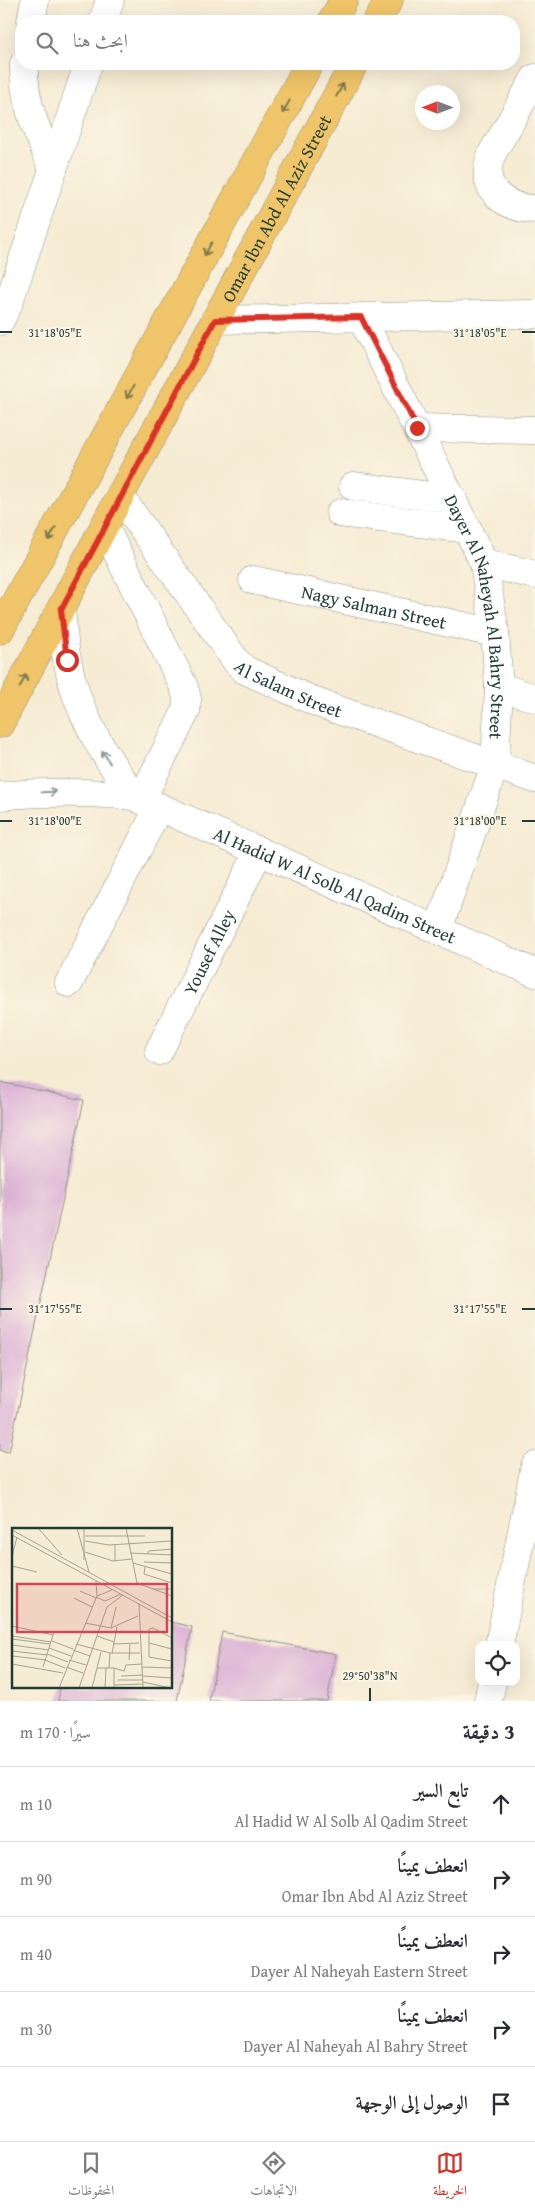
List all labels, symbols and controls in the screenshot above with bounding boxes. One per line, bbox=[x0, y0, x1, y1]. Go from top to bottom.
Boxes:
search box bbox=[15, 15, 520, 70]
text: ابحث هنا bbox=[73, 26, 128, 54]
icon: search bbox=[33, 29, 61, 57]
one-way arrow bbox=[335, 84, 345, 98]
north arrow bbox=[415, 85, 460, 130]
one-way arrow bbox=[281, 99, 291, 114]
street label: Omar Ibn Abd Al Aziz Street bbox=[214, 109, 338, 307]
one-way arrow bbox=[203, 242, 213, 257]
text: 31°18'05"E bbox=[28, 324, 82, 341]
text: 31°18'05"E bbox=[453, 324, 507, 341]
one-way arrow bbox=[125, 384, 134, 399]
route end bbox=[406, 417, 429, 440]
street label: Dayer Al Naheyah Al Bahry Street bbox=[438, 490, 513, 741]
one-way arrow bbox=[47, 527, 57, 541]
street label: Nagy Salman Street bbox=[299, 578, 450, 636]
route start bbox=[56, 649, 79, 672]
street label: Al Salam Street bbox=[228, 653, 347, 724]
one-way arrow bbox=[19, 674, 28, 689]
one-way arrow bbox=[100, 750, 110, 764]
one-way arrow bbox=[40, 787, 56, 797]
text: 31°18'00"E bbox=[28, 812, 82, 829]
text: 31°18'00"E bbox=[453, 812, 507, 829]
street label: Al Hadid W Al Solb Al Qadim Street bbox=[210, 819, 461, 950]
street label: Yousef Alley bbox=[176, 904, 241, 999]
text: 31°17'55"E bbox=[28, 1300, 82, 1317]
text: 31°17'55"E bbox=[453, 1300, 507, 1317]
inset map bbox=[12, 1528, 172, 1688]
map controls bbox=[475, 1641, 520, 1686]
button: locate bbox=[475, 1641, 520, 1686]
text: 29°50'38"N bbox=[342, 1667, 398, 1684]
text: 3 دقيقة bbox=[463, 1716, 515, 1747]
text: سيرًا · 170 m bbox=[20, 1720, 91, 1744]
text: تابع السير bbox=[414, 1776, 468, 1804]
icon: ahead bbox=[487, 1790, 515, 1818]
text: 10 m bbox=[20, 1792, 52, 1816]
text: Al Hadid W Al Solb Al Qadim Street bbox=[235, 1809, 468, 1833]
text: انعطف يمينًا bbox=[398, 1851, 468, 1879]
icon: right bbox=[487, 1865, 515, 1893]
text: 90 m bbox=[20, 1867, 52, 1891]
text: Omar Ibn Abd Al Aziz Street bbox=[282, 1884, 468, 1908]
text: انعطف يمينًا bbox=[398, 1926, 468, 1954]
icon: right bbox=[487, 1940, 515, 1968]
text: 40 m bbox=[20, 1942, 52, 1966]
text: Dayer Al Naheyah Eastern Street bbox=[251, 1959, 468, 1983]
text: انعطف يمينًا bbox=[398, 2001, 468, 2029]
icon: right bbox=[487, 2015, 515, 2043]
text: 30 m bbox=[20, 2017, 52, 2041]
text: Dayer Al Naheyah Al Bahry Street bbox=[244, 2034, 468, 2058]
text: الوصول إلى الوجهة bbox=[356, 2088, 468, 2116]
icon: arrive bbox=[487, 2090, 515, 2118]
tab: المحفوظات bbox=[68, 2149, 114, 2204]
tab: الاتجاهات bbox=[250, 2149, 297, 2204]
tab: الخريطة bbox=[433, 2149, 467, 2204]

